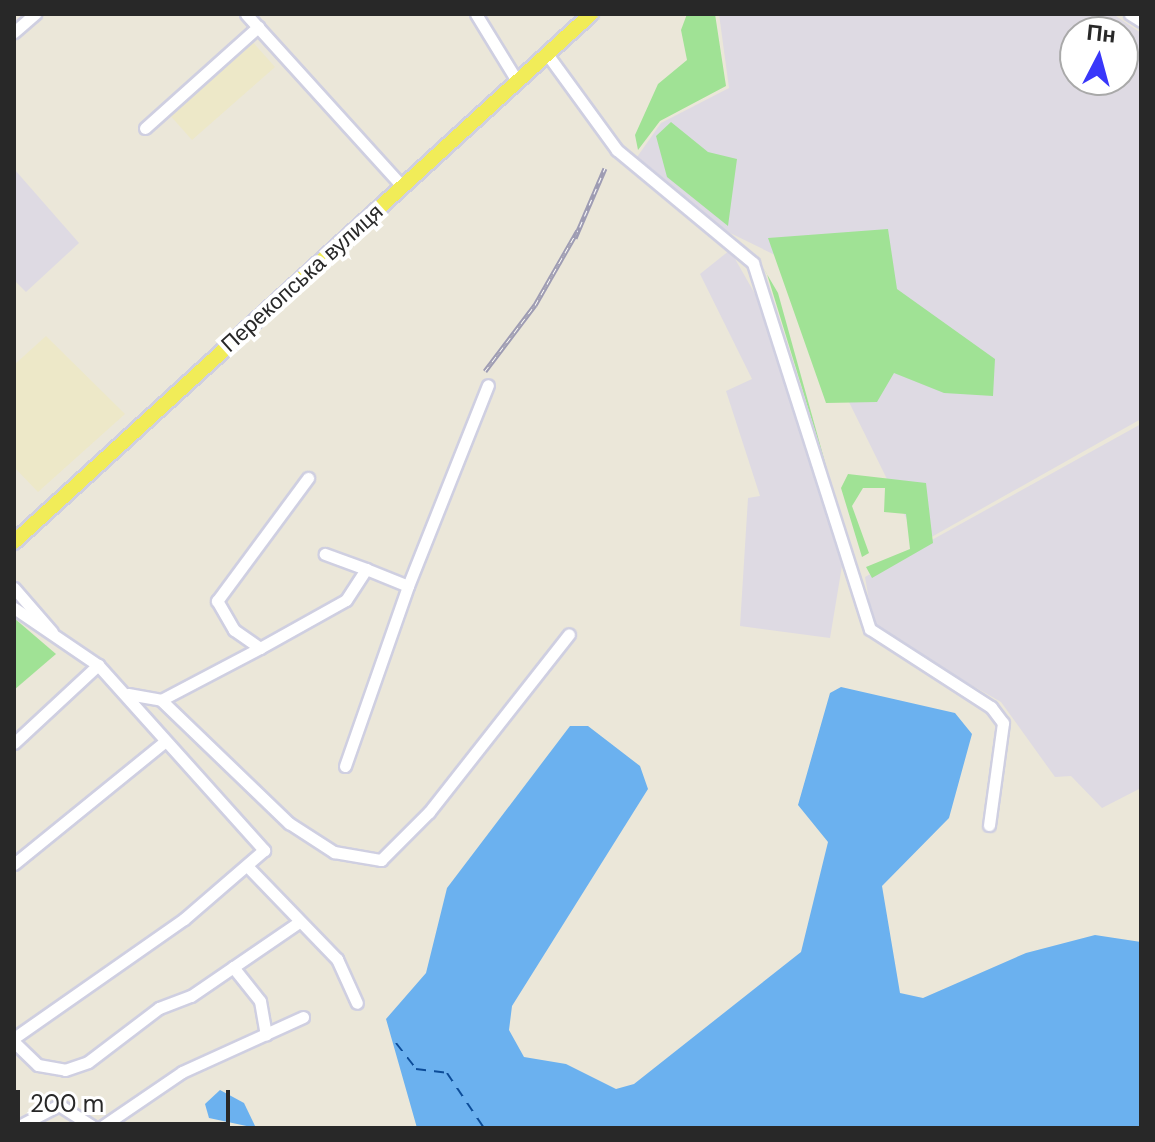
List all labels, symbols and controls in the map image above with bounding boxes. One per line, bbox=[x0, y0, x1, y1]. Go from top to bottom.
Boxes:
north arrow bbox=[1059, 16, 1139, 96]
text: Пн bbox=[1085, 18, 1117, 50]
street label: Перекопська вулиця bbox=[216, 198, 388, 358]
scale bar bbox=[20, 1074, 234, 1124]
text: 200 m bbox=[30, 1088, 104, 1119]

